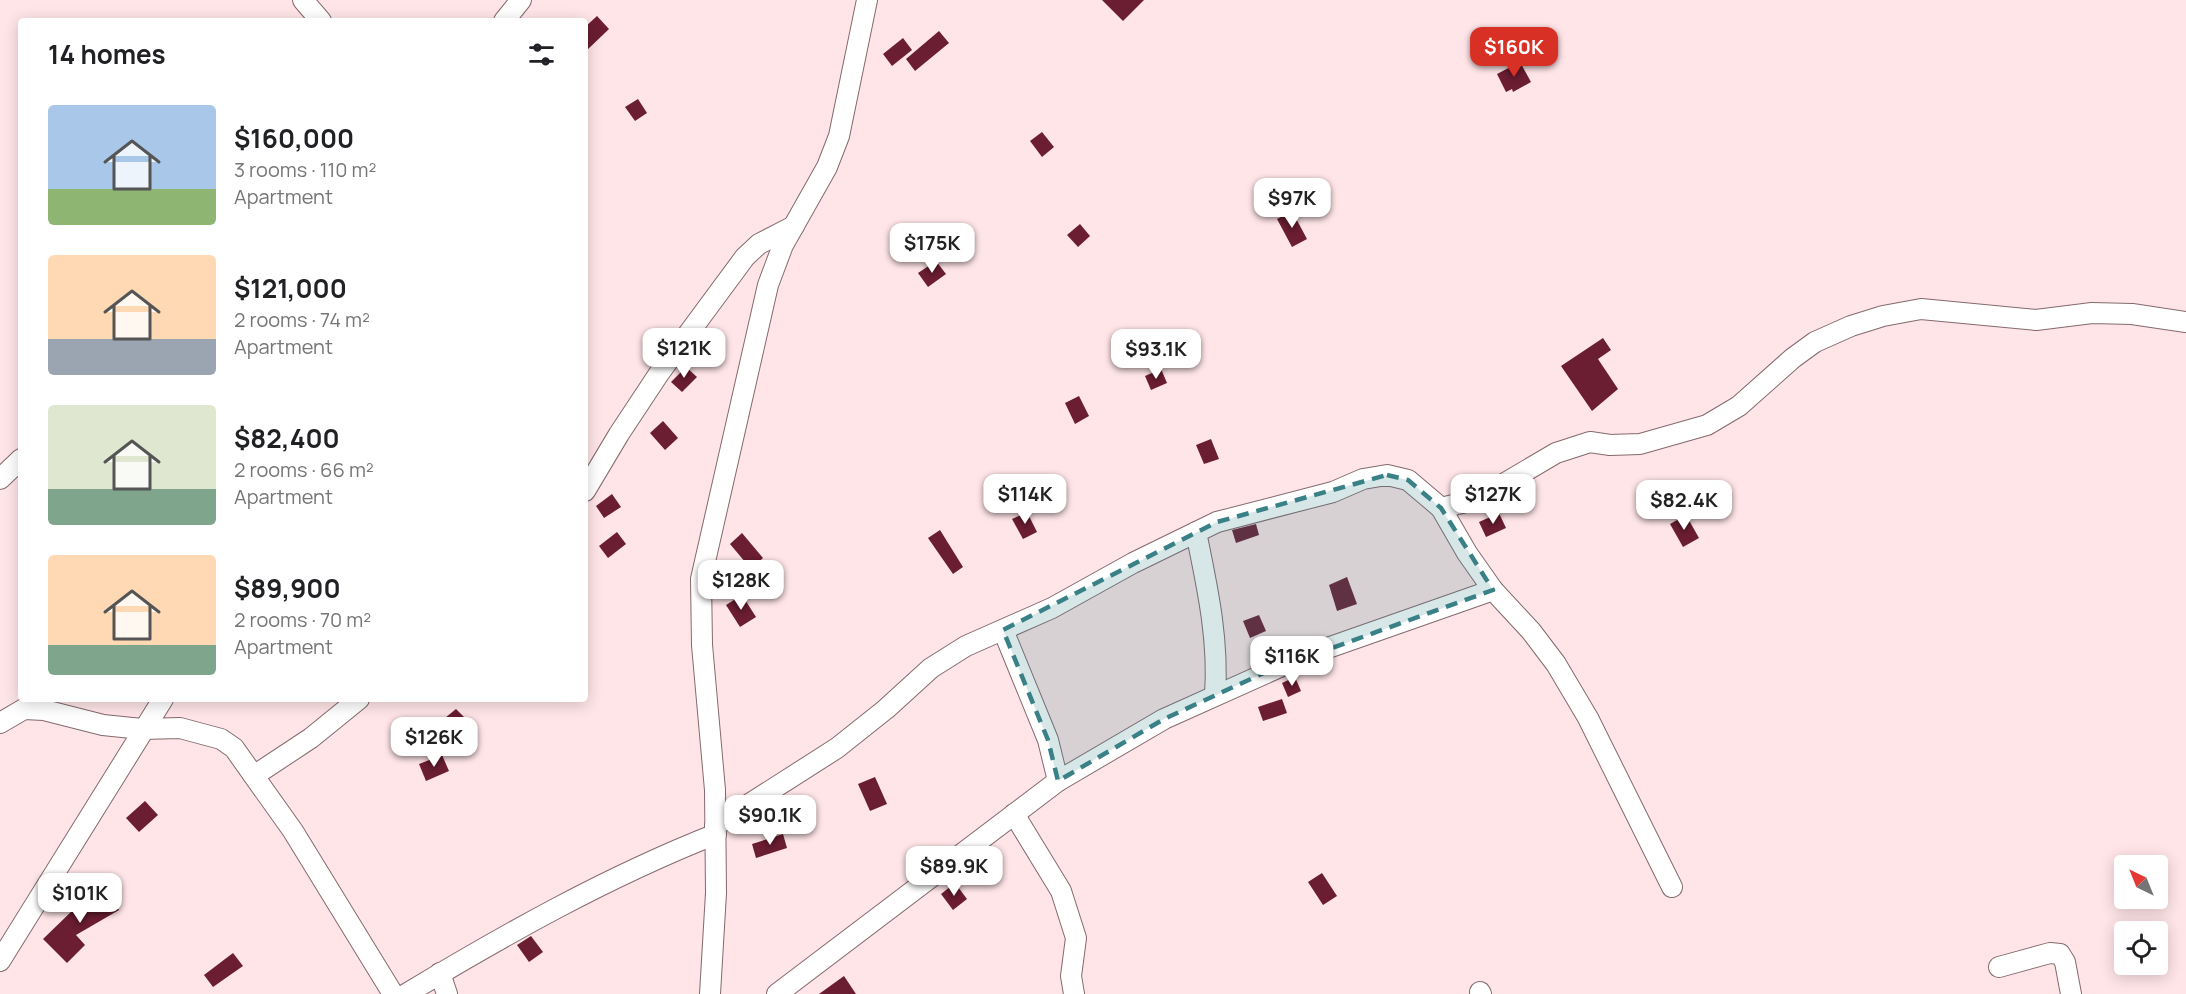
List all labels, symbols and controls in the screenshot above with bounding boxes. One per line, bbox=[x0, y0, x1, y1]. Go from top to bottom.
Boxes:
pin: $160K bbox=[1472, 27, 1556, 78]
text: $160K bbox=[1484, 33, 1544, 60]
text: 14 homes bbox=[48, 36, 166, 72]
icon: filters bbox=[525, 38, 558, 71]
text: $160,000 bbox=[234, 120, 354, 156]
icon: home bbox=[96, 129, 168, 201]
text: 3 rooms · 110 m² bbox=[234, 156, 376, 183]
pin: $97K bbox=[1256, 178, 1328, 229]
text: Apartment bbox=[234, 183, 333, 210]
text: $97K bbox=[1268, 184, 1316, 211]
pin: $175K bbox=[890, 223, 974, 274]
text: $175K bbox=[904, 229, 960, 256]
text: $121,000 bbox=[234, 270, 347, 306]
icon: home bbox=[96, 279, 168, 351]
text: 2 rooms · 74 m² bbox=[234, 306, 370, 333]
pin: $121K bbox=[642, 328, 726, 379]
pin: $93.1K bbox=[1107, 329, 1205, 380]
text: Apartment bbox=[234, 333, 333, 360]
text: $121K bbox=[657, 334, 711, 361]
text: $93.1K bbox=[1125, 335, 1187, 362]
text: $82,400 bbox=[234, 420, 340, 456]
icon: home bbox=[96, 429, 168, 501]
text: 2 rooms · 66 m² bbox=[234, 456, 374, 483]
pin: $114K bbox=[983, 474, 1067, 525]
pin: $127K bbox=[1451, 474, 1535, 525]
text: $114K bbox=[997, 480, 1053, 507]
text: $127K bbox=[1465, 480, 1521, 507]
pin: $82.4K bbox=[1635, 480, 1733, 531]
text: Apartment bbox=[234, 483, 333, 510]
text: $82.4K bbox=[1650, 486, 1718, 513]
pin: $128K bbox=[699, 560, 783, 611]
text: $128K bbox=[712, 566, 770, 593]
text: $89,900 bbox=[234, 570, 341, 606]
icon: home bbox=[96, 579, 168, 651]
text: 2 rooms · 70 m² bbox=[234, 606, 371, 633]
text: Apartment bbox=[234, 633, 333, 660]
pin: $116K bbox=[1250, 636, 1334, 687]
text: $116K bbox=[1264, 642, 1320, 669]
pin: $126K bbox=[392, 717, 476, 768]
text: $126K bbox=[405, 723, 463, 750]
pin: $90.1K bbox=[721, 795, 819, 846]
text: $90.1K bbox=[738, 801, 802, 828]
pin: $89.9K bbox=[905, 846, 1003, 897]
text: $89.9K bbox=[920, 852, 988, 879]
north arrow bbox=[2114, 855, 2168, 909]
map controls bbox=[2114, 855, 2168, 975]
pin: $101K bbox=[38, 873, 122, 924]
text: $101K bbox=[52, 879, 108, 906]
button: locate bbox=[2114, 921, 2168, 975]

